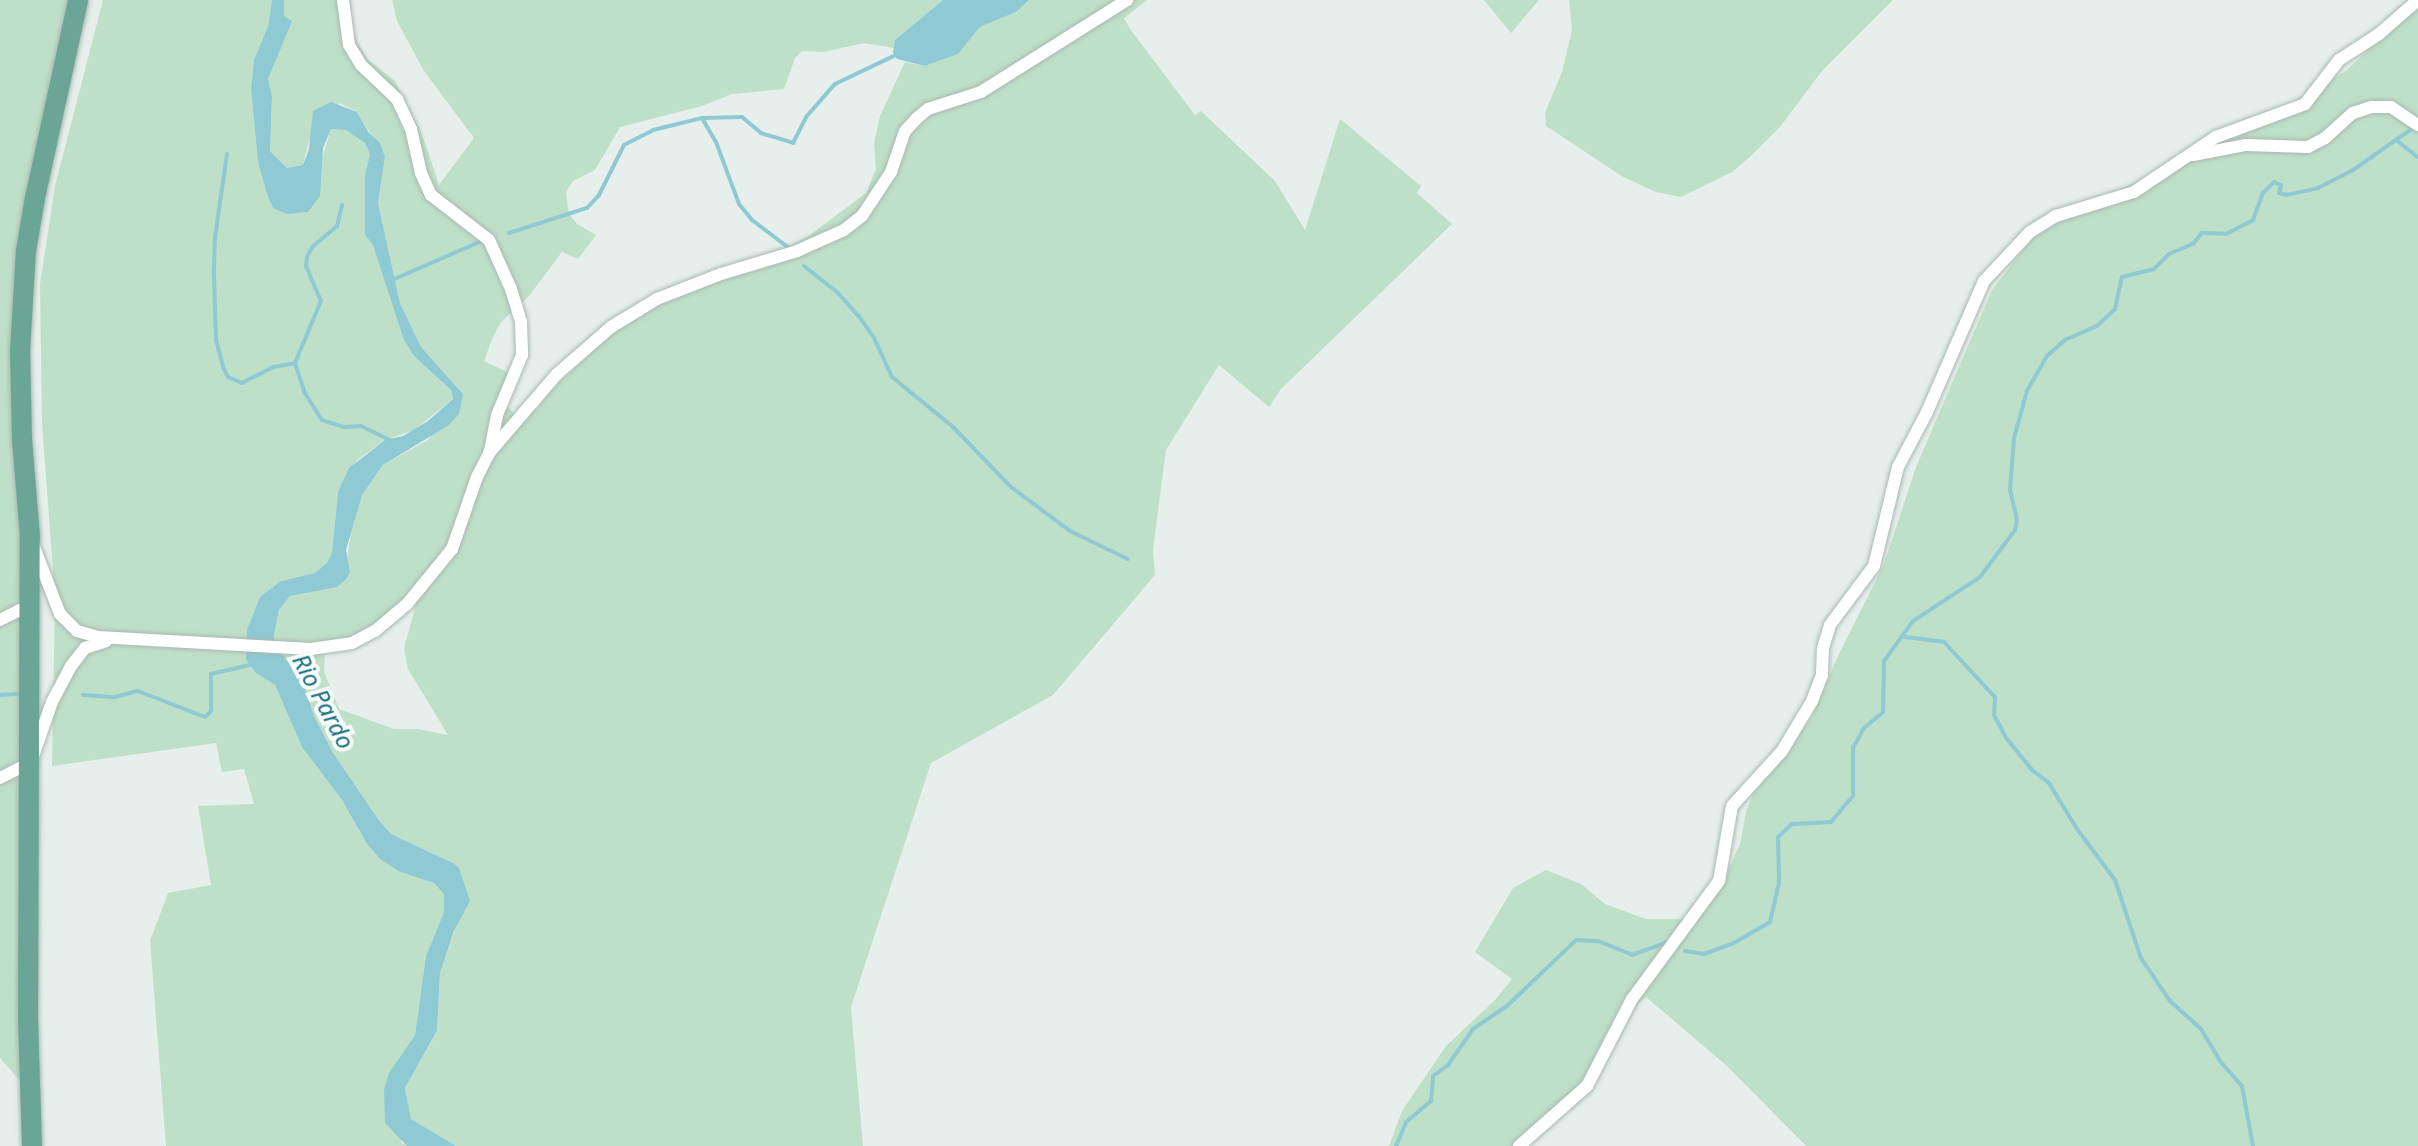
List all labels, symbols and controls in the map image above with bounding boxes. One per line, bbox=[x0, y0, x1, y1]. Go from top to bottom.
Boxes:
water label: Rio Pardo bbox=[287, 649, 361, 753]

